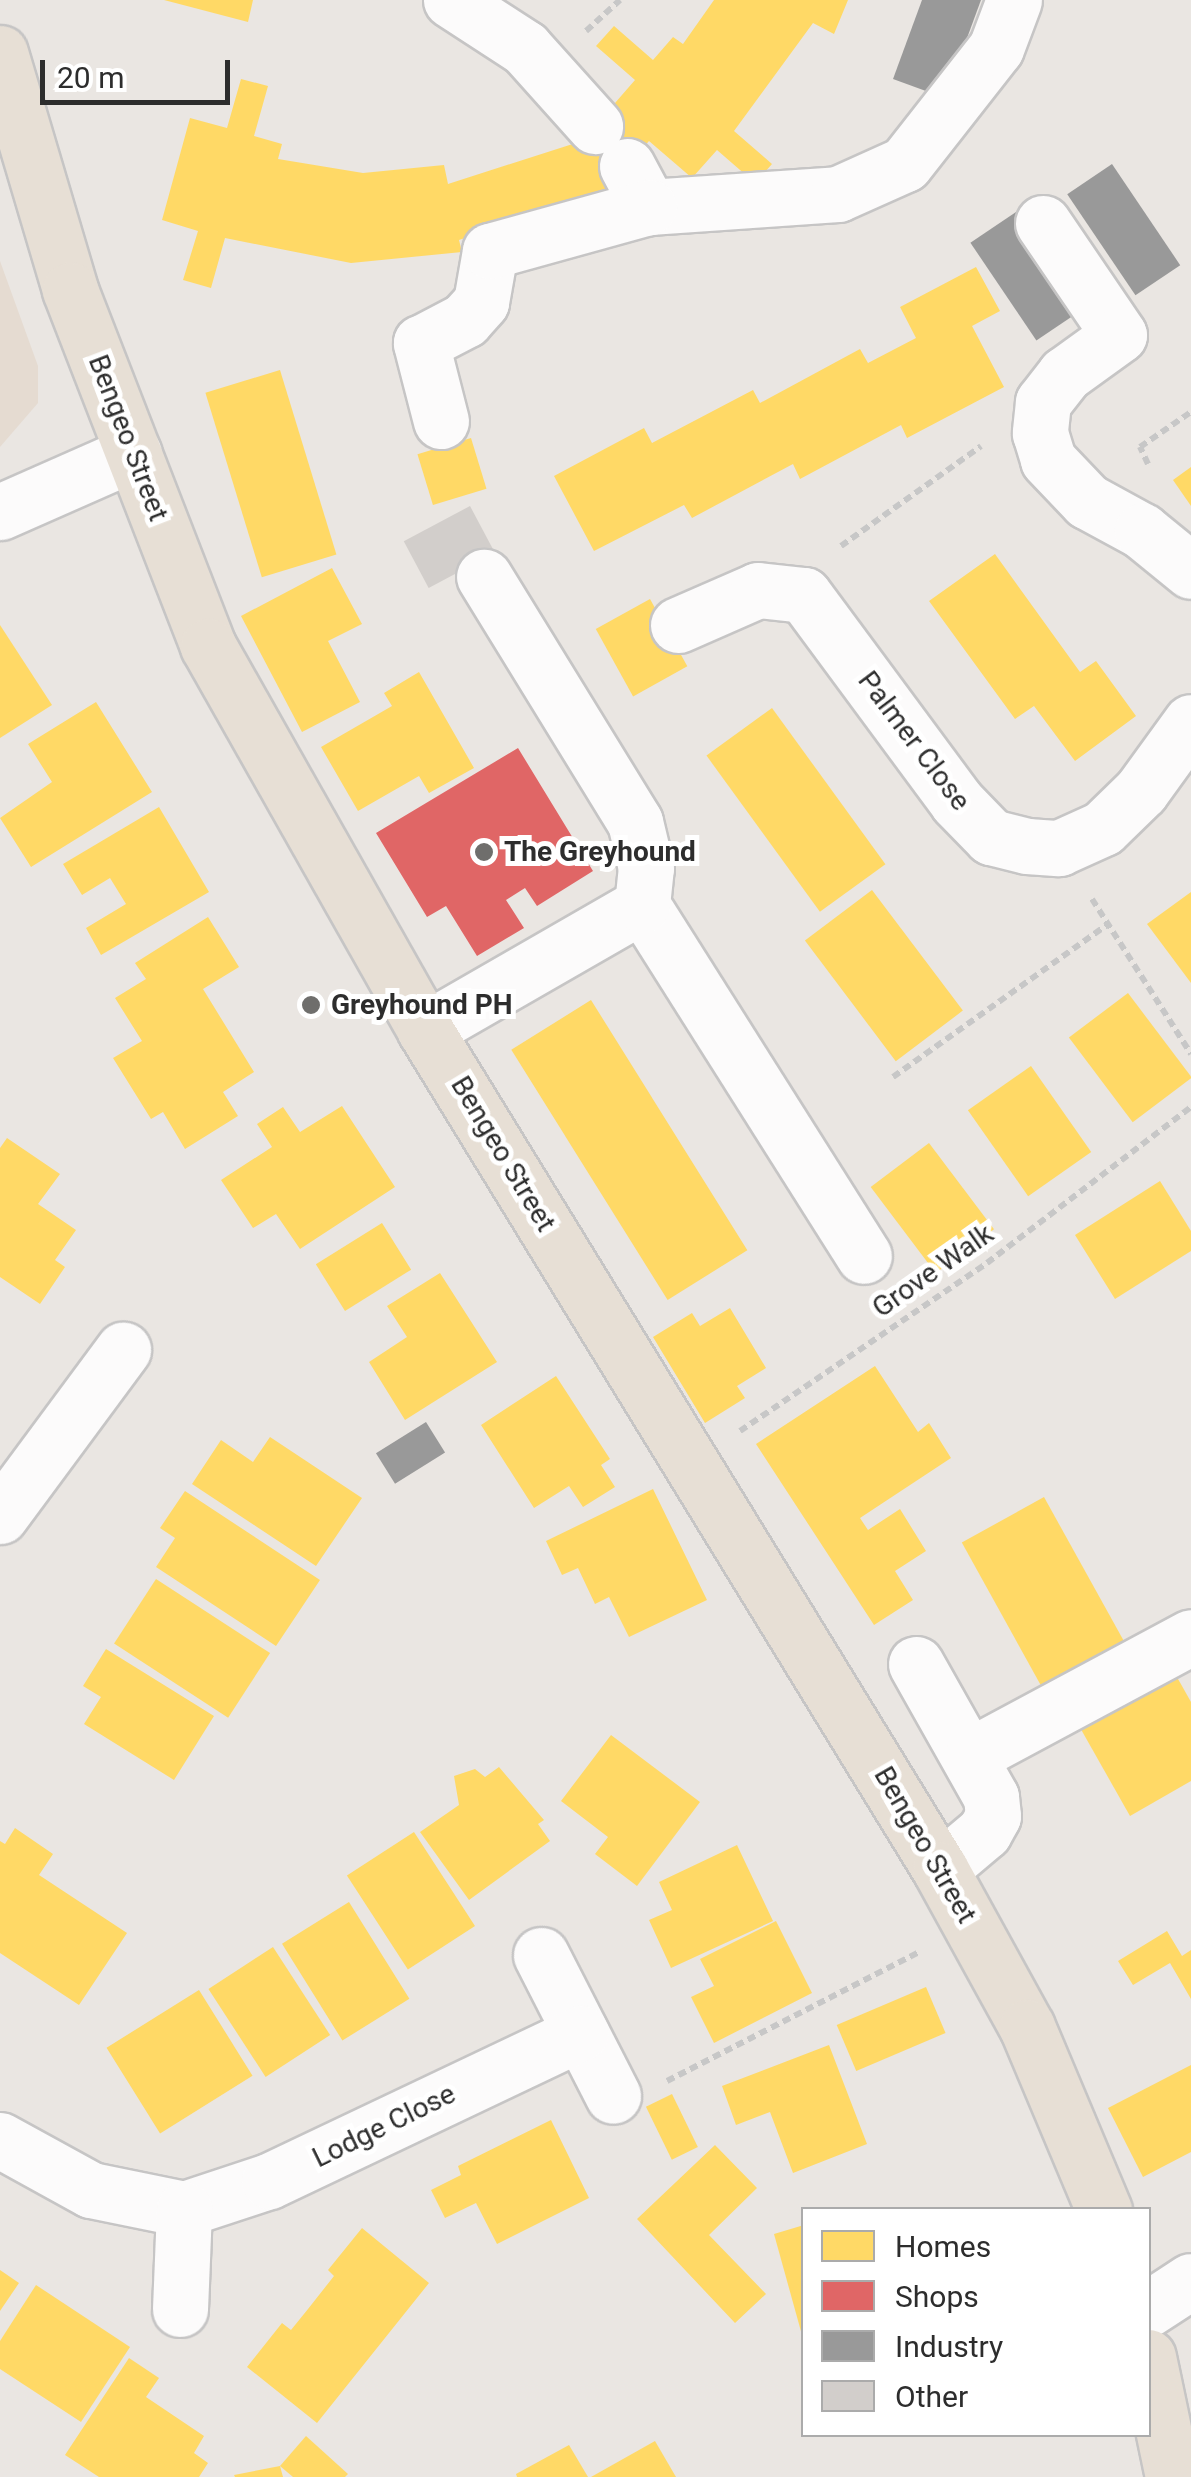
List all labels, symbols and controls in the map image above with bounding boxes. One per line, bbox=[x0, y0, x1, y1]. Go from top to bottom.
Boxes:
scale bar bbox=[45, 40, 235, 102]
text: 20 m bbox=[57, 60, 124, 95]
street label: Bengeo Street bbox=[81, 350, 175, 526]
street label: Palmer Close bbox=[851, 665, 977, 817]
place label: The Greyhound bbox=[504, 835, 696, 869]
marker: The Greyhound bbox=[473, 841, 495, 863]
place label: Greyhound PH bbox=[331, 988, 513, 1022]
marker: Greyhound PH bbox=[300, 994, 322, 1016]
street label: Bengeo Street bbox=[444, 1070, 562, 1238]
street label: Grove Walk bbox=[866, 1217, 1000, 1325]
street label: Bengeo Street bbox=[867, 1761, 983, 1929]
street label: Lodge Close bbox=[307, 2077, 461, 2175]
legend bbox=[801, 2207, 1151, 2437]
text: Homes bbox=[895, 2229, 991, 2264]
text: Shops bbox=[895, 2279, 979, 2314]
text: Industry bbox=[895, 2329, 1003, 2364]
text: Other bbox=[895, 2379, 968, 2414]

